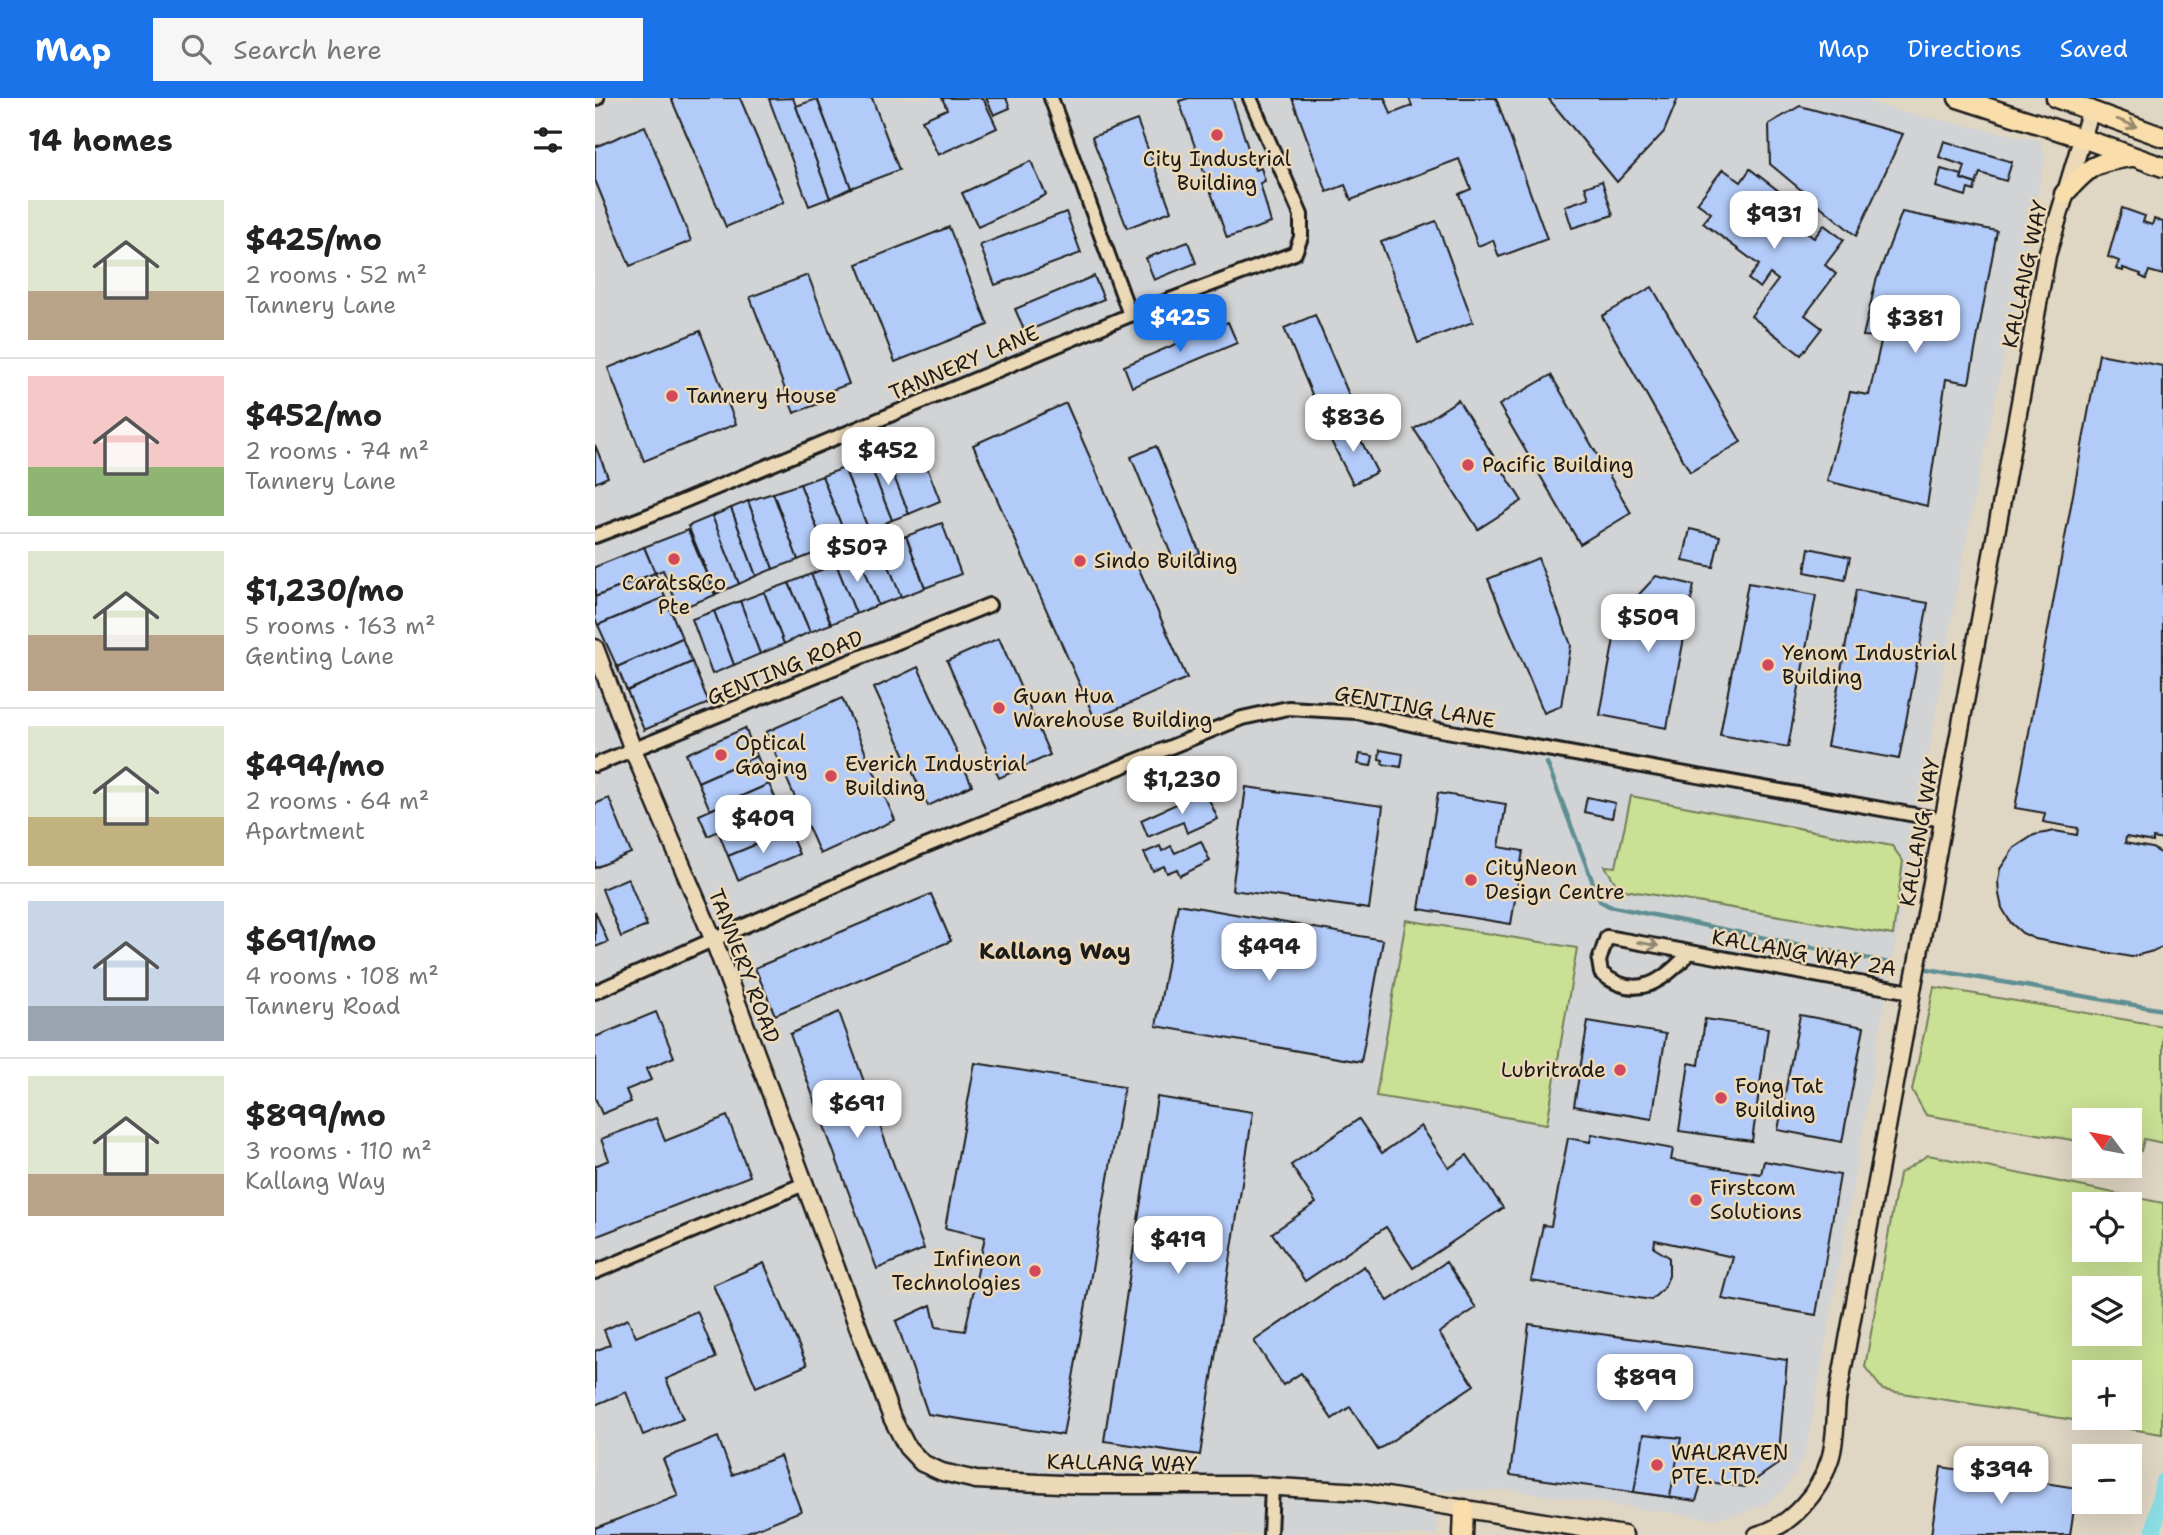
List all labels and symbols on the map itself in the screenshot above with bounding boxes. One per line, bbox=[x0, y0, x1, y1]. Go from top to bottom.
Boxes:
one-way arrow bbox=[2115, 118, 2137, 130]
marker: City Industrial Building bbox=[1209, 127, 1225, 143]
place label: City Industrial Building bbox=[1143, 145, 1292, 197]
pin: $931 bbox=[1733, 192, 1815, 251]
street label: KALLANG WAY bbox=[1996, 197, 2054, 351]
pin: $425 bbox=[1139, 294, 1221, 354]
pin: $381 bbox=[1874, 296, 1956, 355]
street label: TANNERY LANE bbox=[885, 319, 1043, 407]
place label: Tannery House bbox=[686, 382, 837, 410]
marker: Tannery House bbox=[664, 388, 680, 404]
pin: $836 bbox=[1312, 394, 1394, 454]
pin: $452 bbox=[847, 428, 929, 487]
place label: Pacific Building bbox=[1482, 451, 1634, 479]
marker: Pacific Building bbox=[1460, 457, 1476, 473]
pin: $507 bbox=[816, 524, 898, 584]
place label: Sindo Building bbox=[1094, 547, 1238, 575]
marker: Carats&Co Pte bbox=[666, 551, 682, 567]
marker: Sindo Building bbox=[1072, 553, 1088, 569]
place label: Carats&Co Pte bbox=[622, 569, 726, 621]
pin: $509 bbox=[1607, 594, 1689, 654]
street label: GENTING ROAD bbox=[703, 624, 867, 712]
place label: Yenom Industrial Building bbox=[1782, 639, 1957, 691]
marker: Yenom Industrial Building bbox=[1760, 657, 1776, 673]
street label: GENTING LANE bbox=[1332, 679, 1498, 735]
place label: Guan Hua Warehouse Building bbox=[1013, 682, 1212, 734]
marker: Guan Hua Warehouse Building bbox=[991, 700, 1007, 716]
place label: Optical Gaging bbox=[735, 729, 808, 781]
marker: Optical Gaging bbox=[713, 747, 729, 763]
place label: Everich Industrial Building bbox=[845, 750, 1027, 802]
street label: KALLANG WAY bbox=[1893, 755, 1947, 909]
pin: $1,230 bbox=[1125, 756, 1239, 816]
marker: Everich Industrial Building bbox=[823, 768, 839, 784]
pin: $409 bbox=[722, 796, 804, 855]
place label: CityNeon Design Centre bbox=[1485, 854, 1625, 906]
marker: CityNeon Design Centre bbox=[1463, 872, 1479, 888]
street label: TANNERY ROAD bbox=[702, 885, 786, 1047]
street label: KALLANG WAY 2A bbox=[1710, 923, 1898, 983]
pin: $494 bbox=[1228, 924, 1310, 983]
district label: Kallang Way bbox=[979, 936, 1131, 966]
one-way arrow bbox=[1636, 938, 1659, 951]
place label: Lubritrade bbox=[1501, 1056, 1606, 1084]
marker: Lubritrade bbox=[1612, 1062, 1628, 1078]
place label: Fong Tat Building bbox=[1735, 1072, 1824, 1124]
pin: $691 bbox=[816, 1080, 898, 1140]
marker: Fong Tat Building bbox=[1713, 1090, 1729, 1106]
north arrow bbox=[2072, 1108, 2142, 1178]
place label: Firstcom Solutions bbox=[1710, 1174, 1802, 1226]
marker: Firstcom Solutions bbox=[1688, 1192, 1704, 1208]
pin: $419 bbox=[1137, 1216, 1219, 1276]
place label: Infineon Technologies bbox=[891, 1245, 1021, 1297]
marker: Infineon Technologies bbox=[1027, 1263, 1043, 1279]
pin: $899 bbox=[1604, 1354, 1686, 1414]
place label: WALRAVEN PTE. LTD. bbox=[1671, 1439, 1788, 1491]
pin: $394 bbox=[1960, 1446, 2042, 1506]
street label: KALLANG WAY bbox=[1046, 1448, 1198, 1478]
marker: WALRAVEN PTE. LTD. bbox=[1649, 1457, 1665, 1473]

